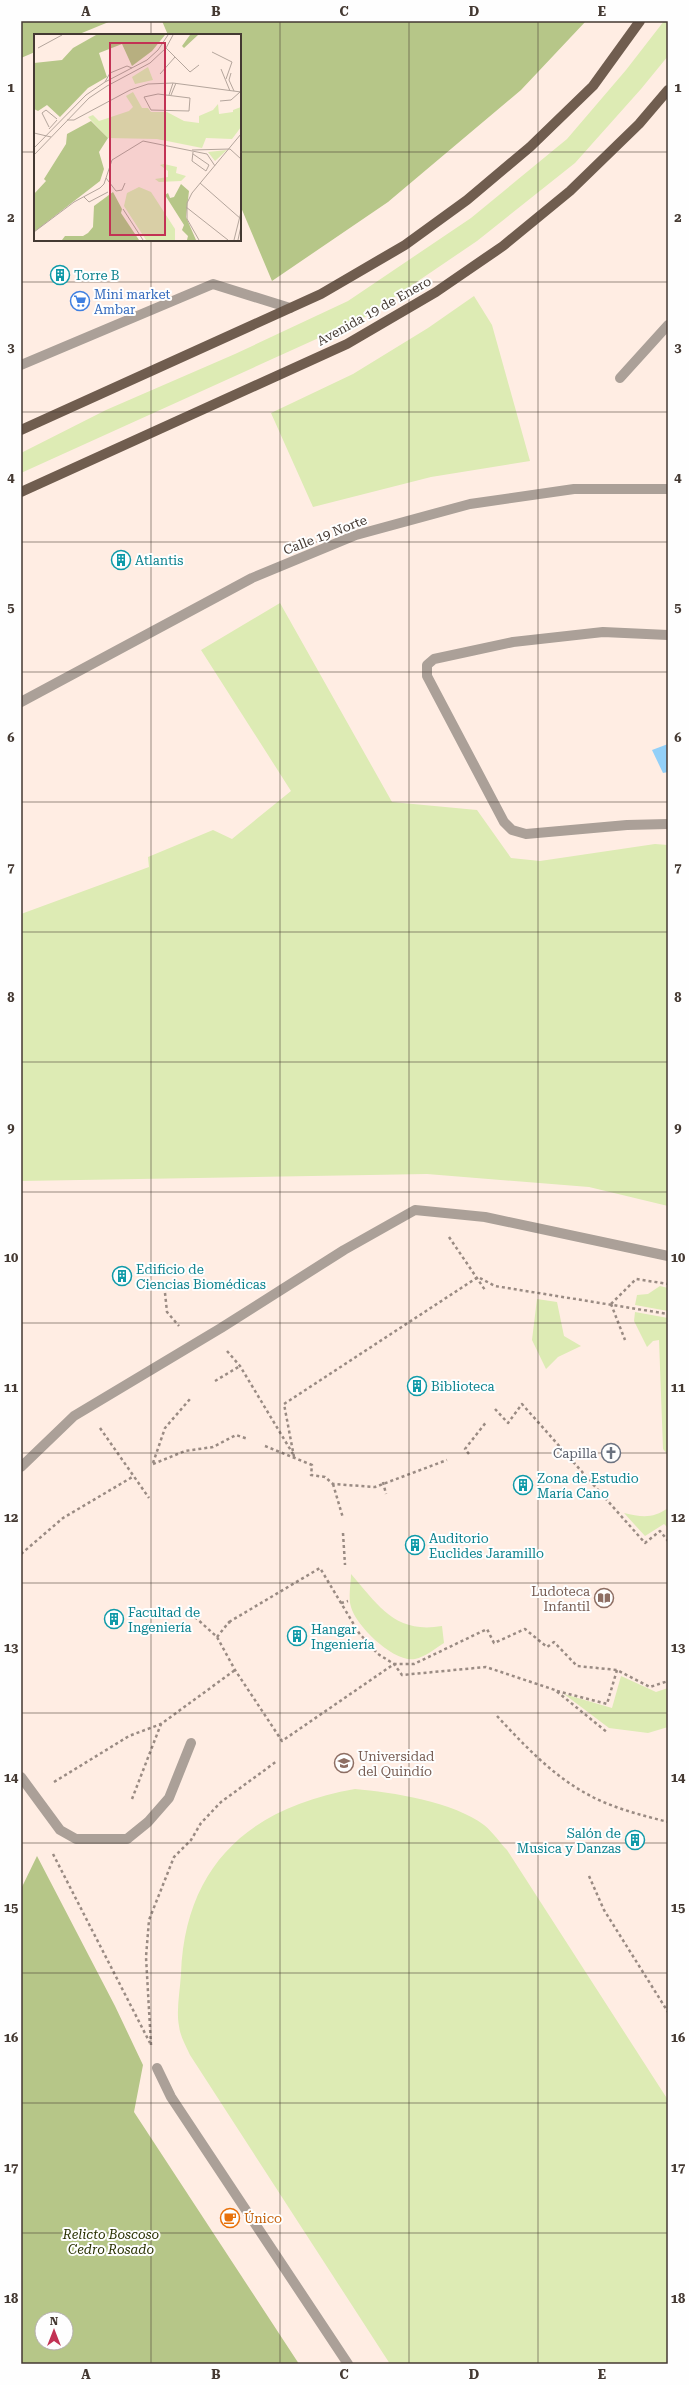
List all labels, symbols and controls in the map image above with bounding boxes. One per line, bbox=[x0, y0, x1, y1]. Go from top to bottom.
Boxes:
text: A bbox=[81, 4, 91, 19]
text: B bbox=[211, 4, 221, 19]
text: C bbox=[339, 4, 349, 19]
text: D bbox=[469, 4, 479, 19]
text: E bbox=[598, 4, 606, 19]
inset map bbox=[34, 34, 241, 241]
text: 1 bbox=[7, 80, 15, 95]
text: 1 bbox=[674, 80, 682, 95]
text: 2 bbox=[7, 210, 15, 225]
text: 2 bbox=[674, 210, 682, 225]
building icon: Torre B bbox=[49, 264, 71, 286]
place label: Torre B bbox=[74, 268, 120, 283]
street label: Avenida 19 de Enero bbox=[314, 273, 434, 349]
place label: Mini market Ambar bbox=[94, 287, 171, 317]
supermarket icon: Mini market Ambar bbox=[69, 290, 91, 312]
text: 3 bbox=[7, 340, 15, 355]
text: 3 bbox=[674, 340, 682, 355]
text: 4 bbox=[7, 470, 15, 485]
text: 4 bbox=[674, 470, 682, 485]
street label: Calle 19 Norte bbox=[281, 512, 369, 558]
building icon: Atlantis bbox=[110, 549, 132, 571]
place label: Atlantis bbox=[135, 553, 184, 568]
text: 5 bbox=[7, 600, 15, 615]
text: 5 bbox=[674, 600, 682, 615]
text: 6 bbox=[7, 730, 15, 745]
text: 6 bbox=[674, 730, 682, 745]
text: 7 bbox=[7, 860, 15, 875]
text: 7 bbox=[674, 860, 682, 875]
text: 8 bbox=[7, 990, 15, 1005]
text: 8 bbox=[674, 990, 682, 1005]
text: 9 bbox=[7, 1120, 15, 1135]
text: 9 bbox=[674, 1120, 682, 1135]
text: 10 bbox=[4, 1250, 18, 1265]
text: 10 bbox=[671, 1250, 685, 1265]
place label: Edificio de Ciencias Biomédicas bbox=[136, 1262, 266, 1292]
building icon: Edificio de Ciencias Biomédicas bbox=[111, 1265, 133, 1287]
building icon: Biblioteca bbox=[406, 1375, 428, 1397]
place label: Biblioteca bbox=[431, 1379, 495, 1394]
text: 11 bbox=[4, 1380, 18, 1395]
text: 11 bbox=[671, 1380, 685, 1395]
church icon: Capilla bbox=[600, 1442, 622, 1464]
place label: Capilla bbox=[553, 1446, 597, 1461]
place label: Zona de Estudio María Cano bbox=[537, 1471, 639, 1501]
building icon: Zona de Estudio María Cano bbox=[512, 1474, 534, 1496]
text: 12 bbox=[4, 1510, 18, 1525]
text: 12 bbox=[671, 1510, 685, 1525]
place label: Auditorio Euclides Jaramillo bbox=[429, 1531, 544, 1561]
building icon: Auditorio Euclides Jaramillo bbox=[404, 1534, 426, 1556]
place label: Ludoteca Infantil bbox=[531, 1584, 590, 1614]
library icon: Ludoteca Infantil bbox=[593, 1587, 615, 1609]
place label: Facultad de Ingeniería bbox=[128, 1605, 200, 1635]
building icon: Facultad de Ingeniería bbox=[103, 1608, 125, 1630]
place label: Hangar Ingeniería bbox=[311, 1622, 375, 1652]
building icon: Hangar Ingeniería bbox=[286, 1625, 308, 1647]
text: 13 bbox=[4, 1640, 18, 1655]
text: 13 bbox=[671, 1640, 685, 1655]
place label: Universidad del Quindío bbox=[358, 1749, 435, 1779]
school or university icon: Universidad del Quindío bbox=[333, 1752, 355, 1774]
text: 14 bbox=[4, 1770, 19, 1785]
text: 14 bbox=[671, 1770, 686, 1785]
place label: Salón de Musica y Danzas bbox=[517, 1826, 621, 1856]
building icon: Salón de Musica y Danzas bbox=[624, 1829, 646, 1851]
text: 15 bbox=[4, 1900, 18, 1915]
text: 15 bbox=[671, 1900, 685, 1915]
text: 16 bbox=[4, 2030, 18, 2045]
text: 16 bbox=[671, 2030, 685, 2045]
text: 17 bbox=[4, 2160, 18, 2175]
text: 17 bbox=[671, 2160, 685, 2175]
cafe icon: Único bbox=[219, 2207, 241, 2229]
place label: Único bbox=[244, 2210, 282, 2226]
park label: Relicto Boscoso Cedro Rosado bbox=[62, 2227, 159, 2257]
text: 18 bbox=[4, 2291, 19, 2306]
text: 18 bbox=[671, 2291, 686, 2306]
north arrow bbox=[34, 2311, 74, 2351]
text: N bbox=[50, 2315, 59, 2328]
text: A bbox=[81, 2367, 91, 2382]
text: B bbox=[211, 2367, 221, 2382]
text: C bbox=[339, 2367, 349, 2382]
text: D bbox=[469, 2367, 479, 2382]
text: E bbox=[598, 2367, 606, 2382]

